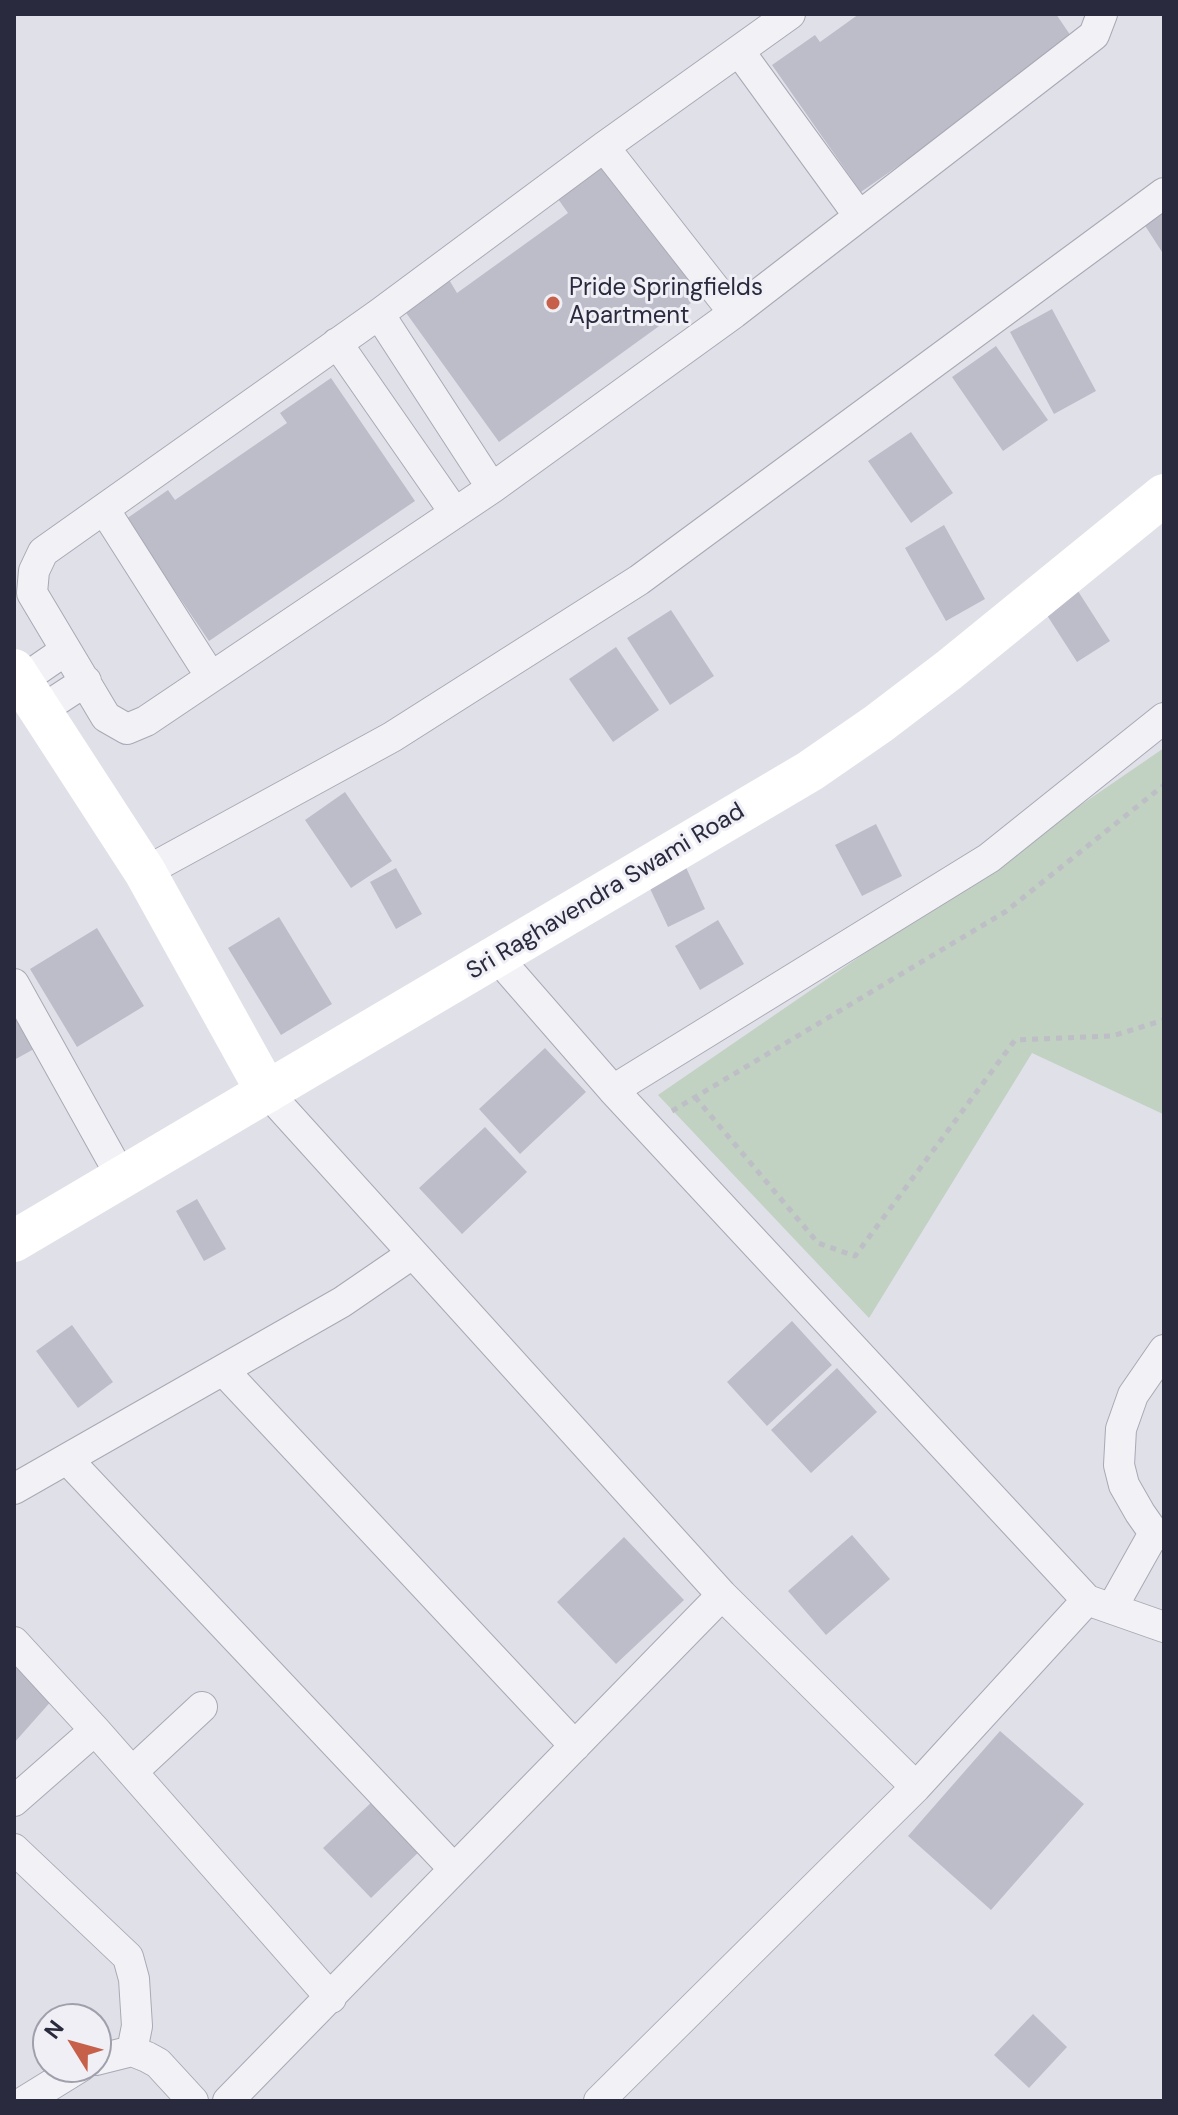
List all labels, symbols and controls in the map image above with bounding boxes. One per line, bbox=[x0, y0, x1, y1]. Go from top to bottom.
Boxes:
place label: Pride Springfields Apartment bbox=[569, 275, 763, 331]
marker: Pride Springfields Apartment bbox=[544, 294, 562, 312]
street label: Sri Raghavendra Swami Road bbox=[462, 798, 750, 986]
north arrow bbox=[32, 2003, 112, 2083]
text: N bbox=[38, 2014, 70, 2045]

